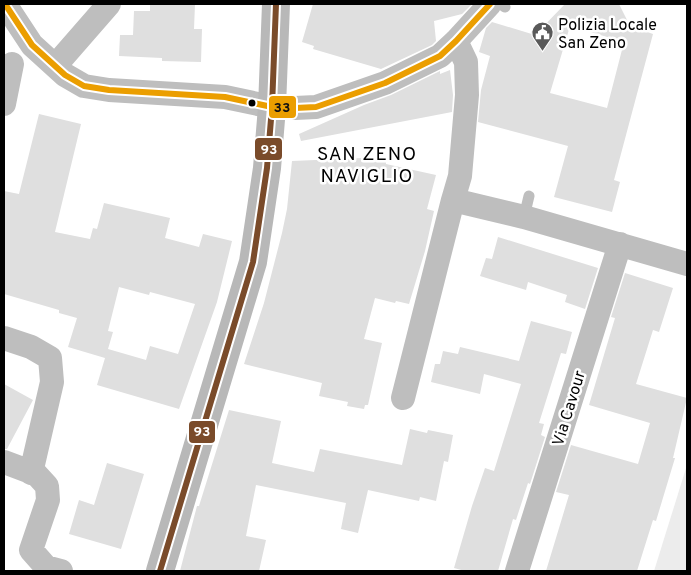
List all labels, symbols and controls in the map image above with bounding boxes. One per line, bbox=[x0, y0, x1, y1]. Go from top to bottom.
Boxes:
place label: Polizia Locale San Zeno bbox=[558, 16, 657, 54]
public building icon: Polizia Locale San Zeno bbox=[530, 21, 554, 52]
line badge: 33 bbox=[268, 95, 297, 119]
unlabelled marker bbox=[247, 98, 257, 108]
text: 33 bbox=[274, 100, 290, 117]
line badge: 93 bbox=[254, 137, 283, 161]
text: 93 bbox=[261, 142, 278, 159]
district label: SAN ZENO NAVIGLIO bbox=[317, 143, 417, 189]
street label: Via Cavour bbox=[549, 368, 591, 449]
line badge: 93 bbox=[188, 420, 216, 444]
text: 93 bbox=[194, 424, 211, 441]

